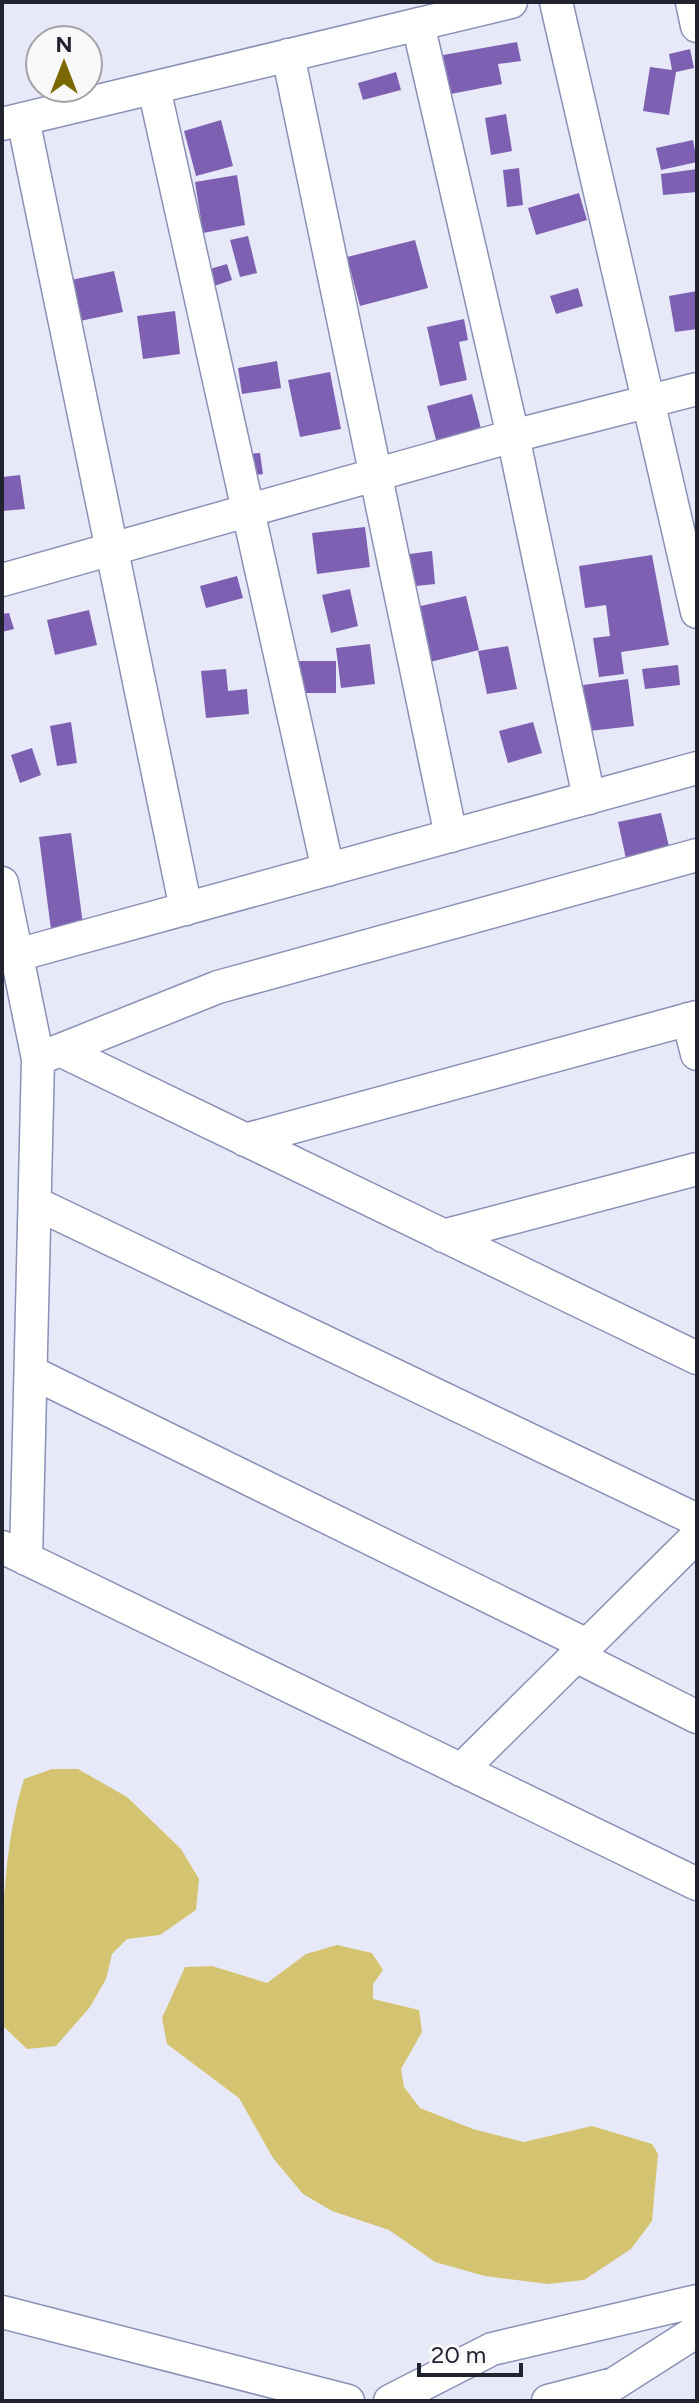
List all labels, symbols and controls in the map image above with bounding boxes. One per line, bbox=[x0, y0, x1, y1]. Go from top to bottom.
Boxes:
north arrow bbox=[24, 24, 104, 104]
text: N bbox=[55, 31, 73, 58]
scale bar bbox=[419, 2327, 521, 2377]
text: 20 m bbox=[431, 2340, 486, 2369]

